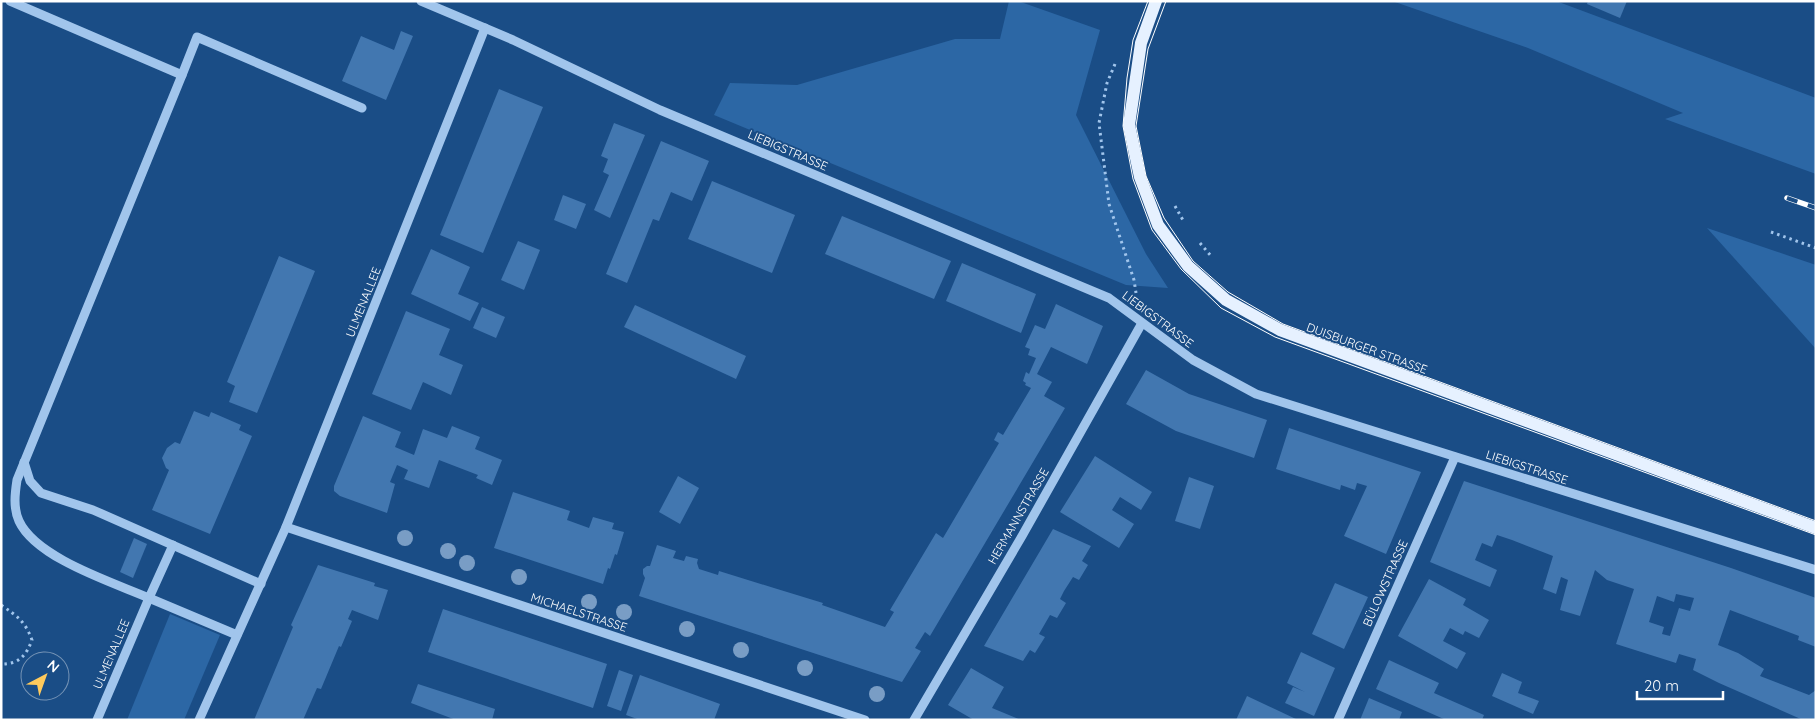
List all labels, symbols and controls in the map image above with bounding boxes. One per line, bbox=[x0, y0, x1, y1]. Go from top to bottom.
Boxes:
street label: LIEBIGSTRASSE bbox=[746, 126, 830, 174]
street label: ULMENALLEE bbox=[342, 264, 384, 339]
street label: LIEBIGSTRASSE bbox=[1119, 287, 1197, 351]
street label: DUISBURGER STRASSE bbox=[1304, 319, 1430, 377]
street label: LIEBIGSTRASSE bbox=[1484, 447, 1570, 487]
street label: HERMANNSTRASSE bbox=[984, 465, 1052, 567]
street label: BÜLOWSTRASSE bbox=[1359, 537, 1411, 629]
street label: MICHAELSTRASSE bbox=[529, 589, 629, 635]
street label: ULMENALLEE bbox=[90, 617, 133, 691]
north arrow bbox=[20, 651, 70, 701]
text: N bbox=[44, 656, 63, 676]
scale bar bbox=[1637, 668, 1723, 700]
text: 20 m bbox=[1644, 676, 1679, 695]

